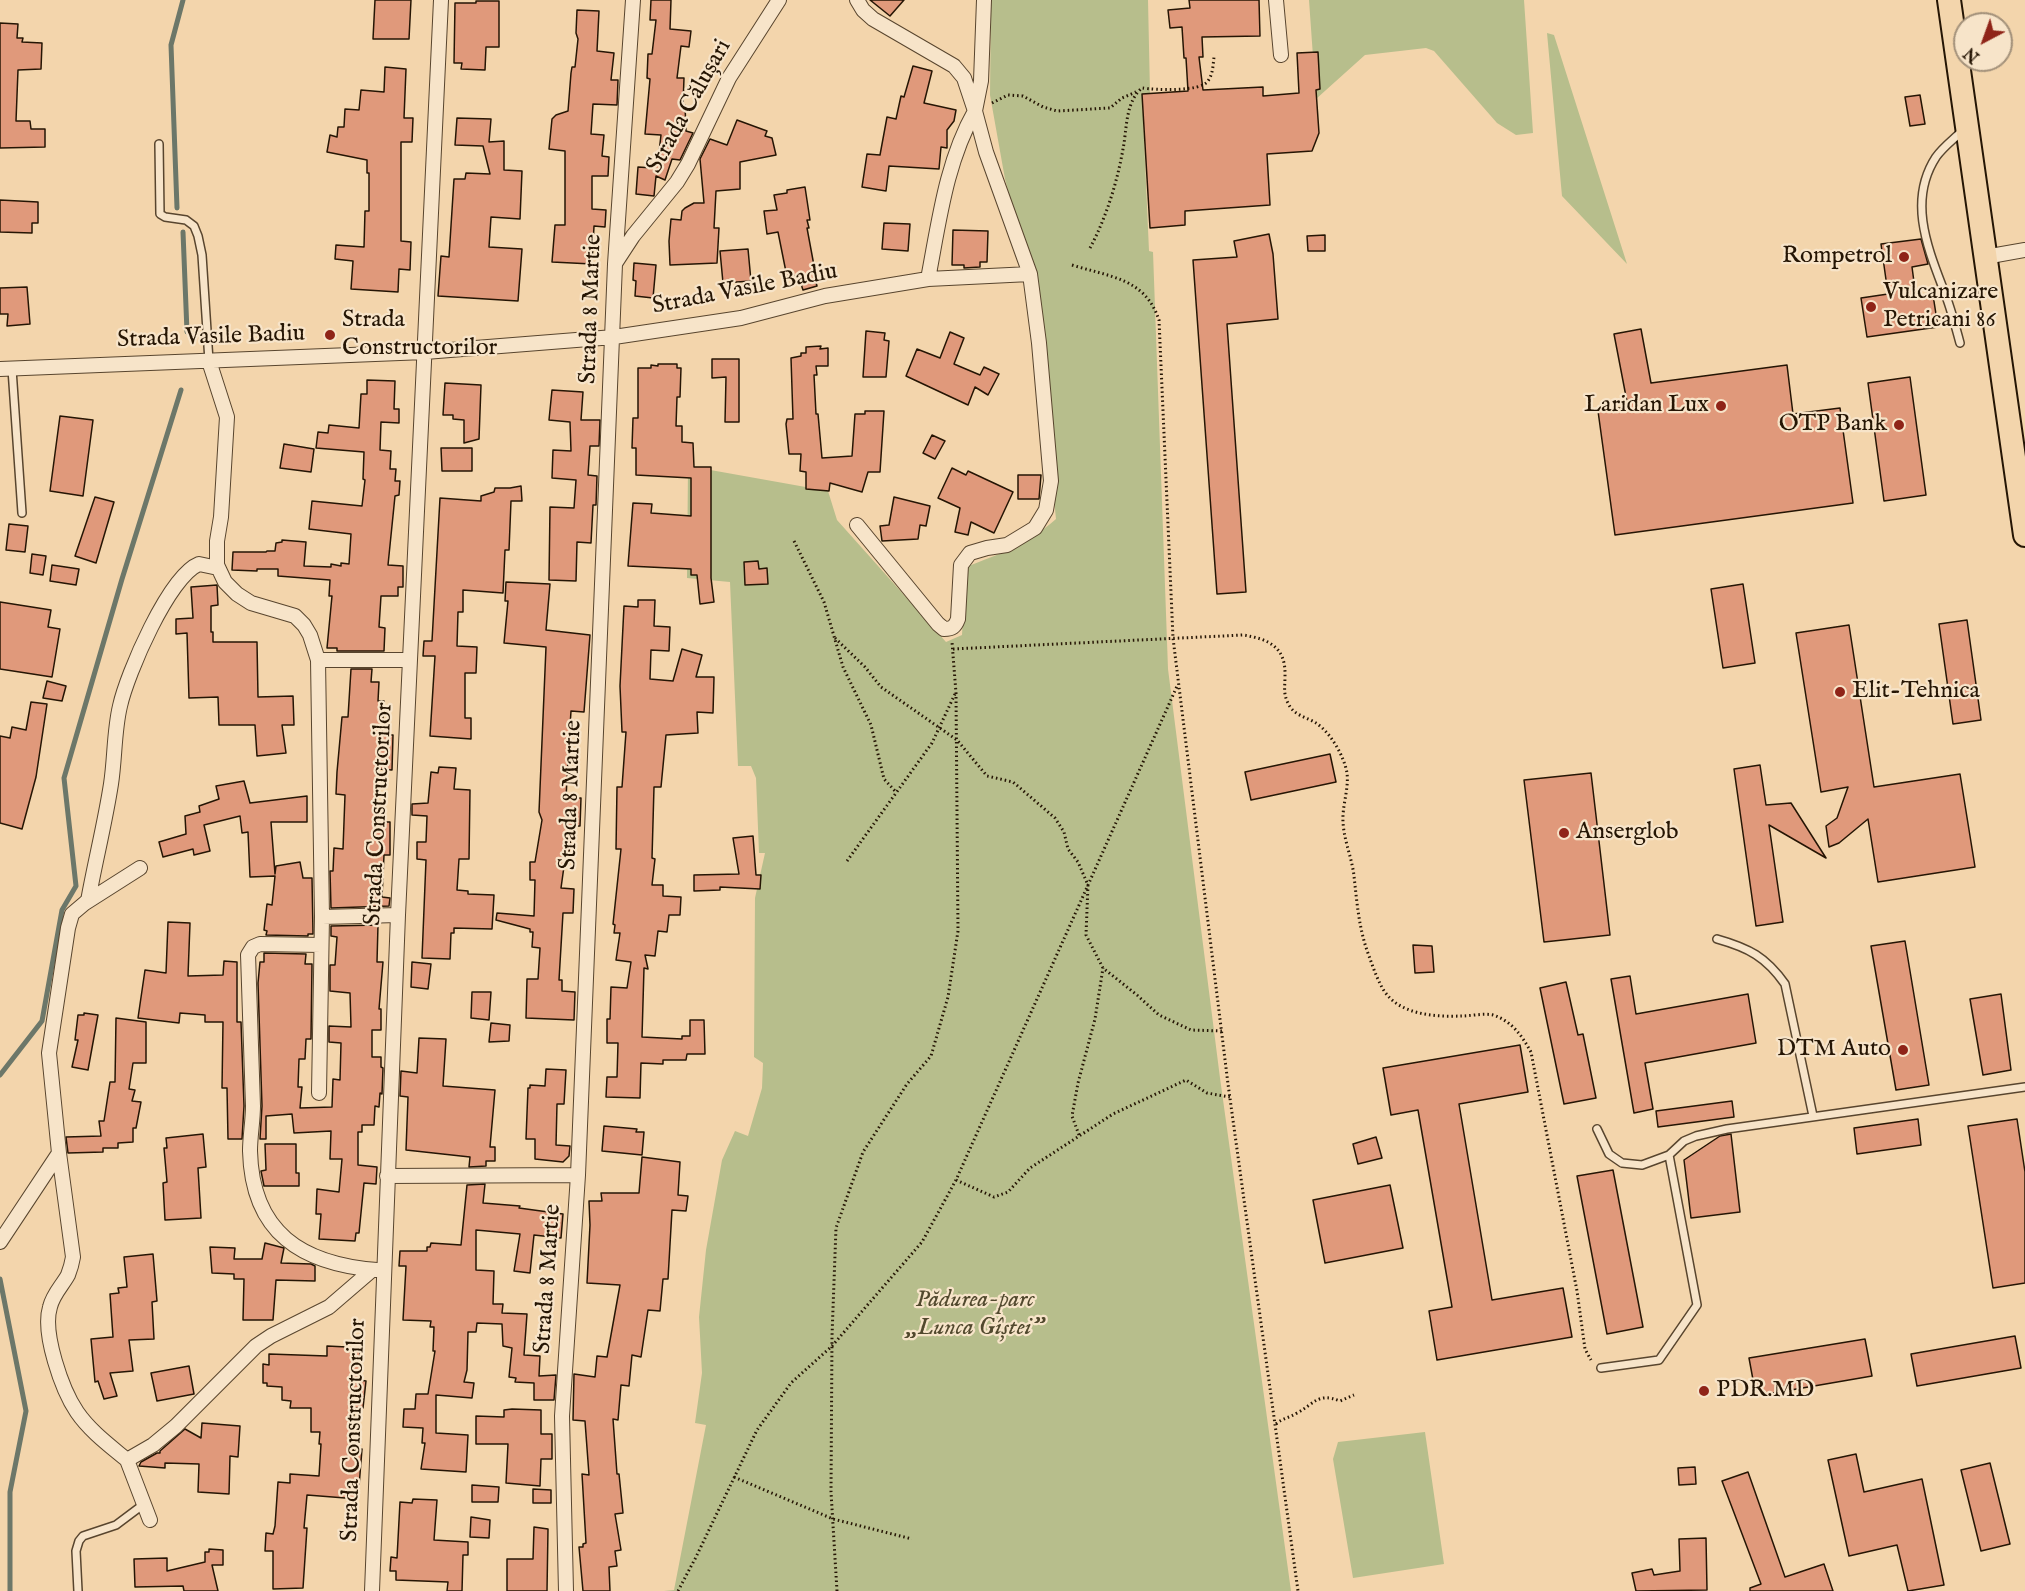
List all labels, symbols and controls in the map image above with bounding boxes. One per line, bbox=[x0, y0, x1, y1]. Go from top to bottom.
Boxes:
north arrow bbox=[1953, 12, 2013, 72]
street label: Strada Călușari bbox=[641, 35, 739, 179]
text: N bbox=[1961, 42, 1984, 66]
street label: Strada 8 Martie bbox=[575, 233, 609, 385]
place label: Rompetrol bbox=[1782, 243, 1892, 271]
marker: Rompetrol bbox=[1897, 250, 1911, 264]
street label: Strada Vasile Badiu bbox=[650, 258, 840, 322]
place label: Vulcanizare Petricani 86 bbox=[1883, 279, 1998, 335]
marker: Vulcanizare Petricani 86 bbox=[1864, 300, 1878, 314]
place label: Strada Constructorilor bbox=[342, 307, 497, 363]
street label: Strada Vasile Badiu bbox=[117, 320, 305, 356]
marker: Strada Constructorilor bbox=[323, 328, 337, 342]
place label: Laridan Lux bbox=[1584, 392, 1709, 420]
marker: Laridan Lux bbox=[1714, 399, 1728, 413]
place label: OTP Bank bbox=[1779, 411, 1887, 439]
marker: OTP Bank bbox=[1892, 418, 1906, 432]
place label: Elit-Tehnica bbox=[1852, 678, 1980, 706]
marker: Elit-Tehnica bbox=[1833, 685, 1847, 699]
street label: Strada Constructorilor bbox=[360, 702, 400, 926]
street label: Strada 8 Martie bbox=[555, 719, 589, 871]
place label: Anserglob bbox=[1576, 819, 1678, 847]
marker: Anserglob bbox=[1557, 826, 1571, 840]
place label: DTM Auto bbox=[1777, 1036, 1891, 1064]
marker: DTM Auto bbox=[1896, 1043, 1910, 1057]
street label: Strada 8 Martie bbox=[529, 1203, 569, 1355]
park label: Pădurea-parc „Lunca Gîștei” bbox=[906, 1287, 1044, 1343]
street label: Strada Constructorilor bbox=[337, 1318, 373, 1542]
place label: PDR.MD bbox=[1716, 1377, 1814, 1405]
marker: PDR.MD bbox=[1697, 1384, 1711, 1398]

